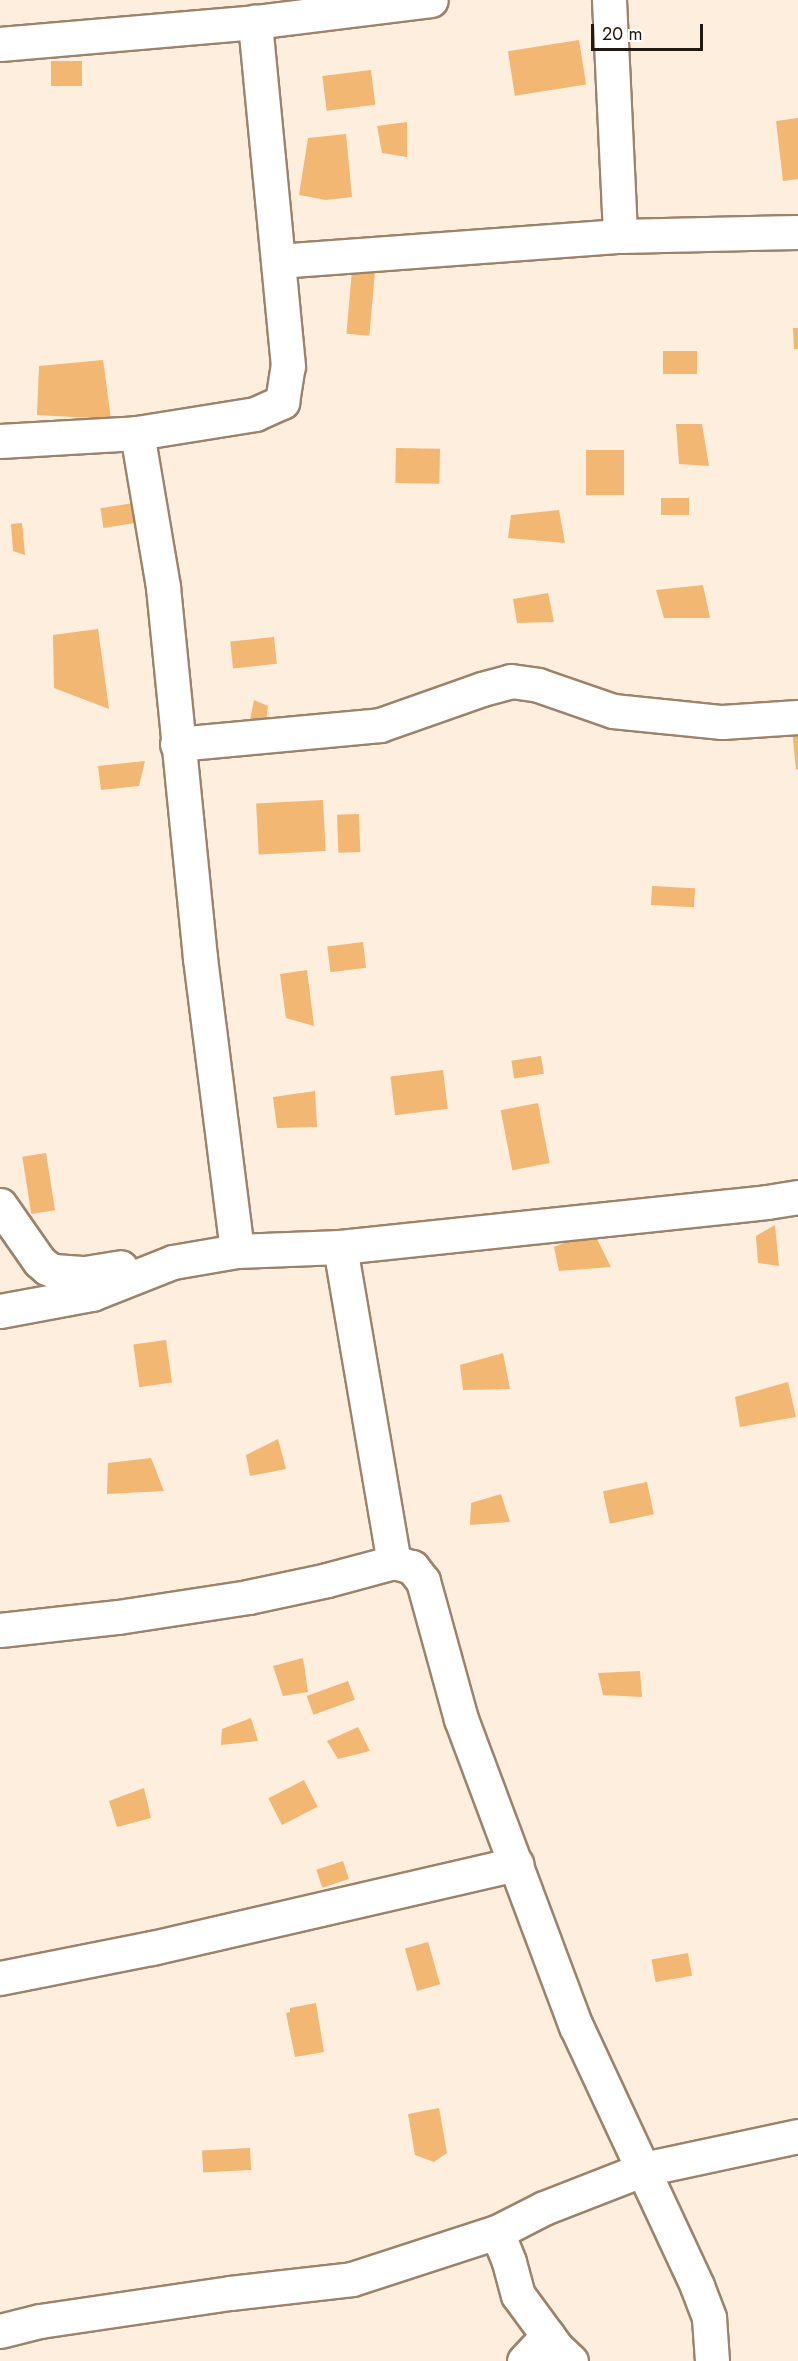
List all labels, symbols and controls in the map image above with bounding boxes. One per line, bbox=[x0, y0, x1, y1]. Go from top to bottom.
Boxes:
scale bar bbox=[594, 12, 706, 50]
text: 20 m bbox=[602, 21, 642, 47]

